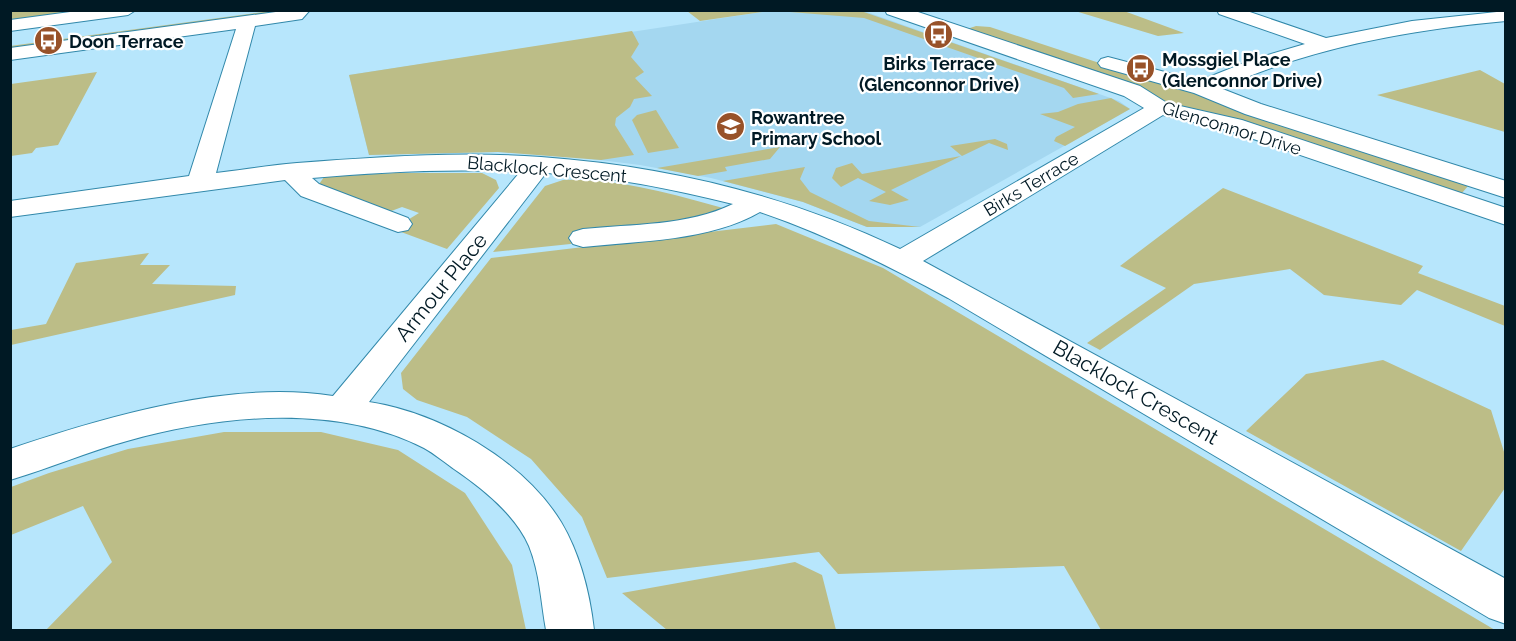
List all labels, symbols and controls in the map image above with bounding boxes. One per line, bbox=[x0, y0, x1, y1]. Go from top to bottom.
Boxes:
bus stop icon: Birks Terrace (Glenconnor Drive) bbox=[923, 18, 955, 50]
bus stop icon: Doon Terrace bbox=[32, 25, 64, 57]
place label: Doon Terrace bbox=[69, 31, 184, 52]
place label: Mossgiel Place (Glenconnor Drive) bbox=[1162, 49, 1322, 91]
place label: Birks Terrace (Glenconnor Drive) bbox=[859, 53, 1019, 95]
bus stop icon: Mossgiel Place (Glenconnor Drive) bbox=[1125, 53, 1157, 85]
street label: Glenconnor Drive bbox=[1160, 97, 1305, 159]
place label: Rowantree Primary School bbox=[751, 107, 881, 149]
school or university icon: Rowantree Primary School bbox=[714, 111, 746, 143]
street label: Birks Terrace bbox=[980, 147, 1083, 221]
street label: Blacklock Crescent bbox=[466, 152, 628, 186]
street label: Armour Place bbox=[390, 228, 492, 346]
street label: Blacklock Crescent bbox=[1049, 334, 1223, 450]

